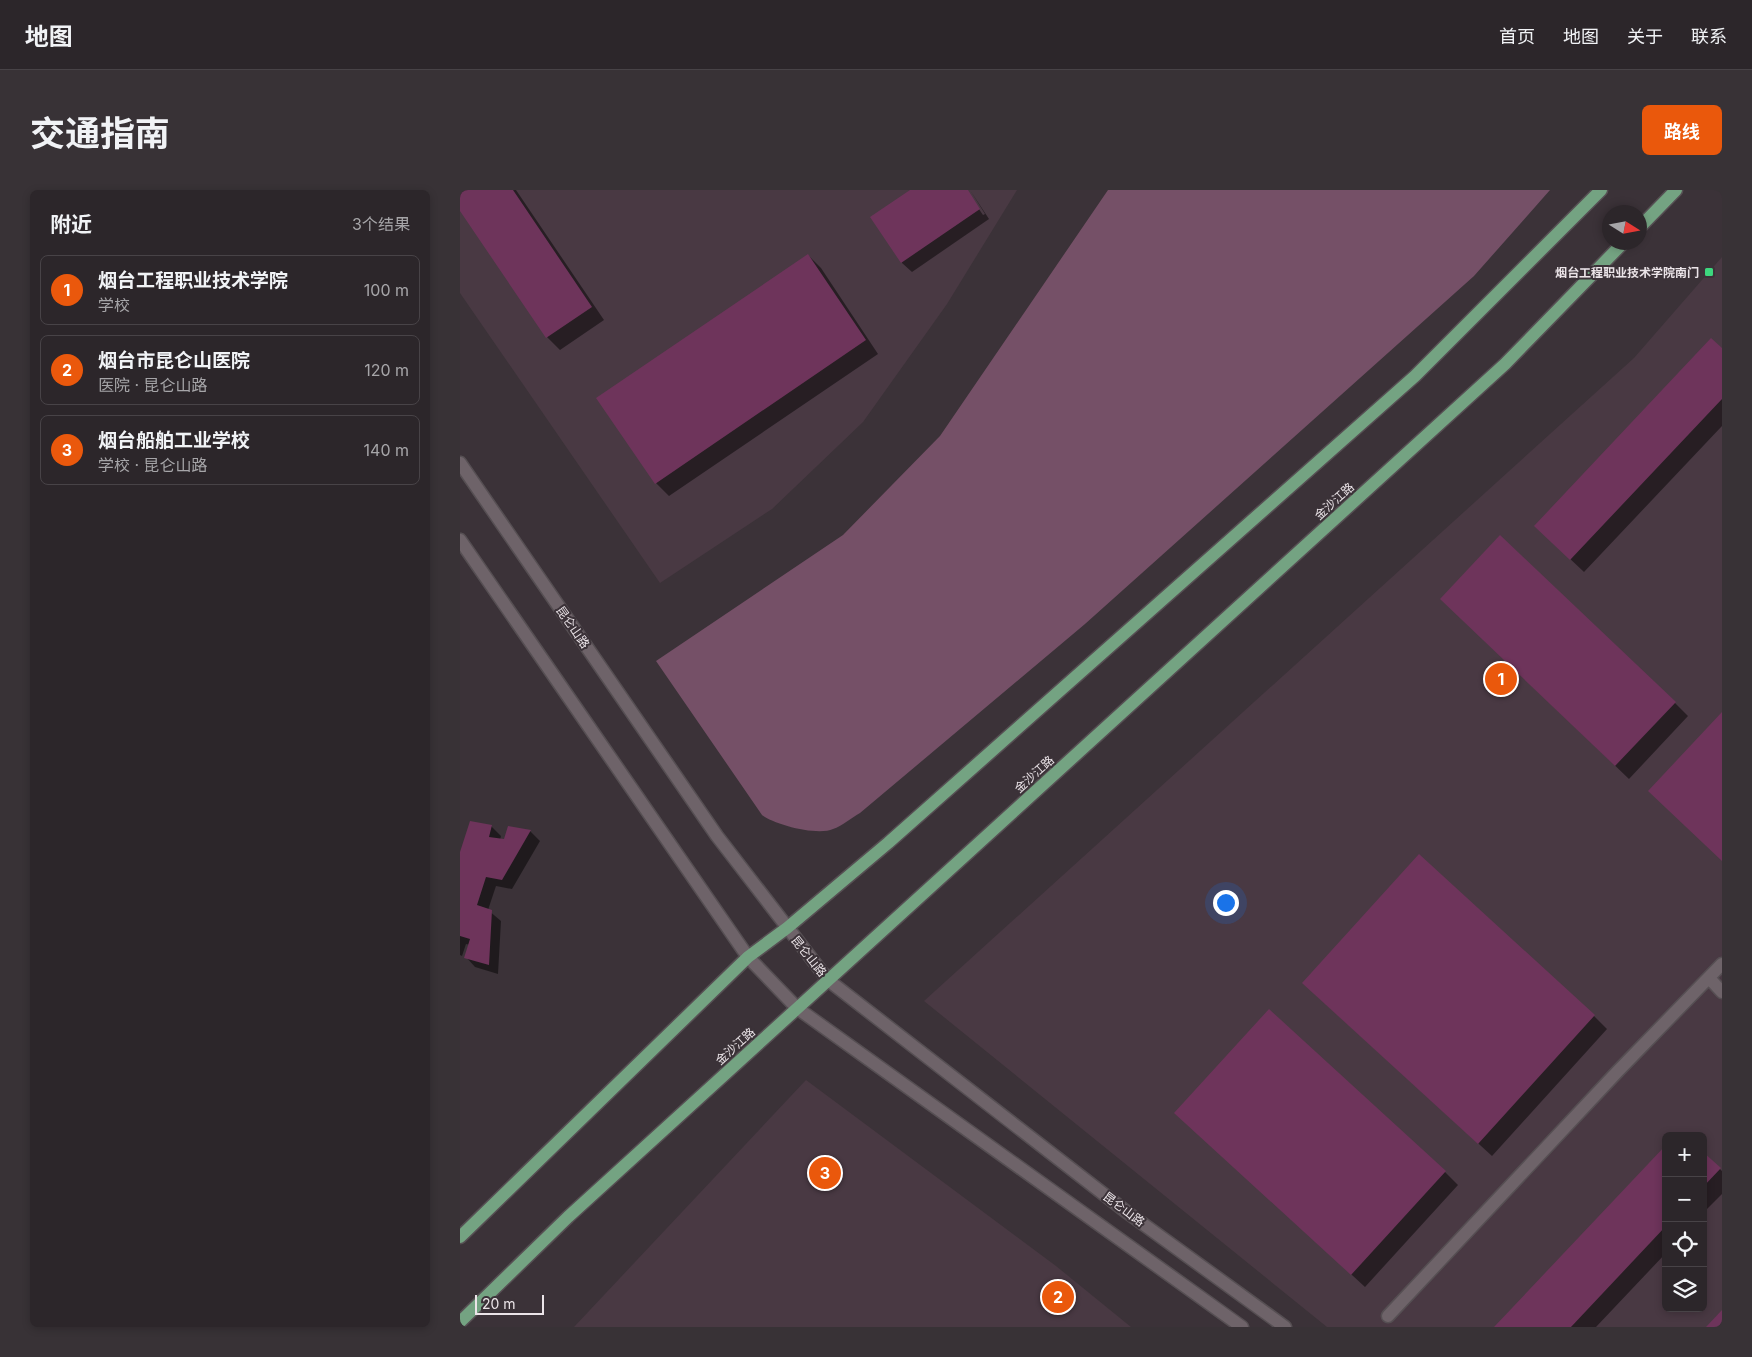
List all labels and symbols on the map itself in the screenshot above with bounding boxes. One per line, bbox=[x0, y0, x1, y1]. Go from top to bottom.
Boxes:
north arrow bbox=[1602, 205, 1647, 250]
place label: 烟台工程职业技术学院南门 bbox=[1555, 265, 1699, 280]
marker: 烟台工程职业技术学院南门 bbox=[1703, 266, 1715, 278]
street label: 金沙江路 bbox=[1311, 479, 1357, 523]
street label: 昆仑山路 bbox=[553, 603, 593, 651]
pin: 1 bbox=[1485, 660, 1517, 698]
street label: 金沙江路 bbox=[1011, 752, 1057, 796]
your location bbox=[1213, 890, 1239, 916]
street label: 昆仑山路 bbox=[788, 933, 830, 979]
street label: 金沙江路 bbox=[712, 1024, 758, 1068]
pin: 3 bbox=[809, 1154, 841, 1192]
street label: 昆仑山路 bbox=[1100, 1189, 1148, 1229]
pin: 2 bbox=[1042, 1278, 1074, 1316]
scale bar bbox=[475, 1292, 544, 1315]

